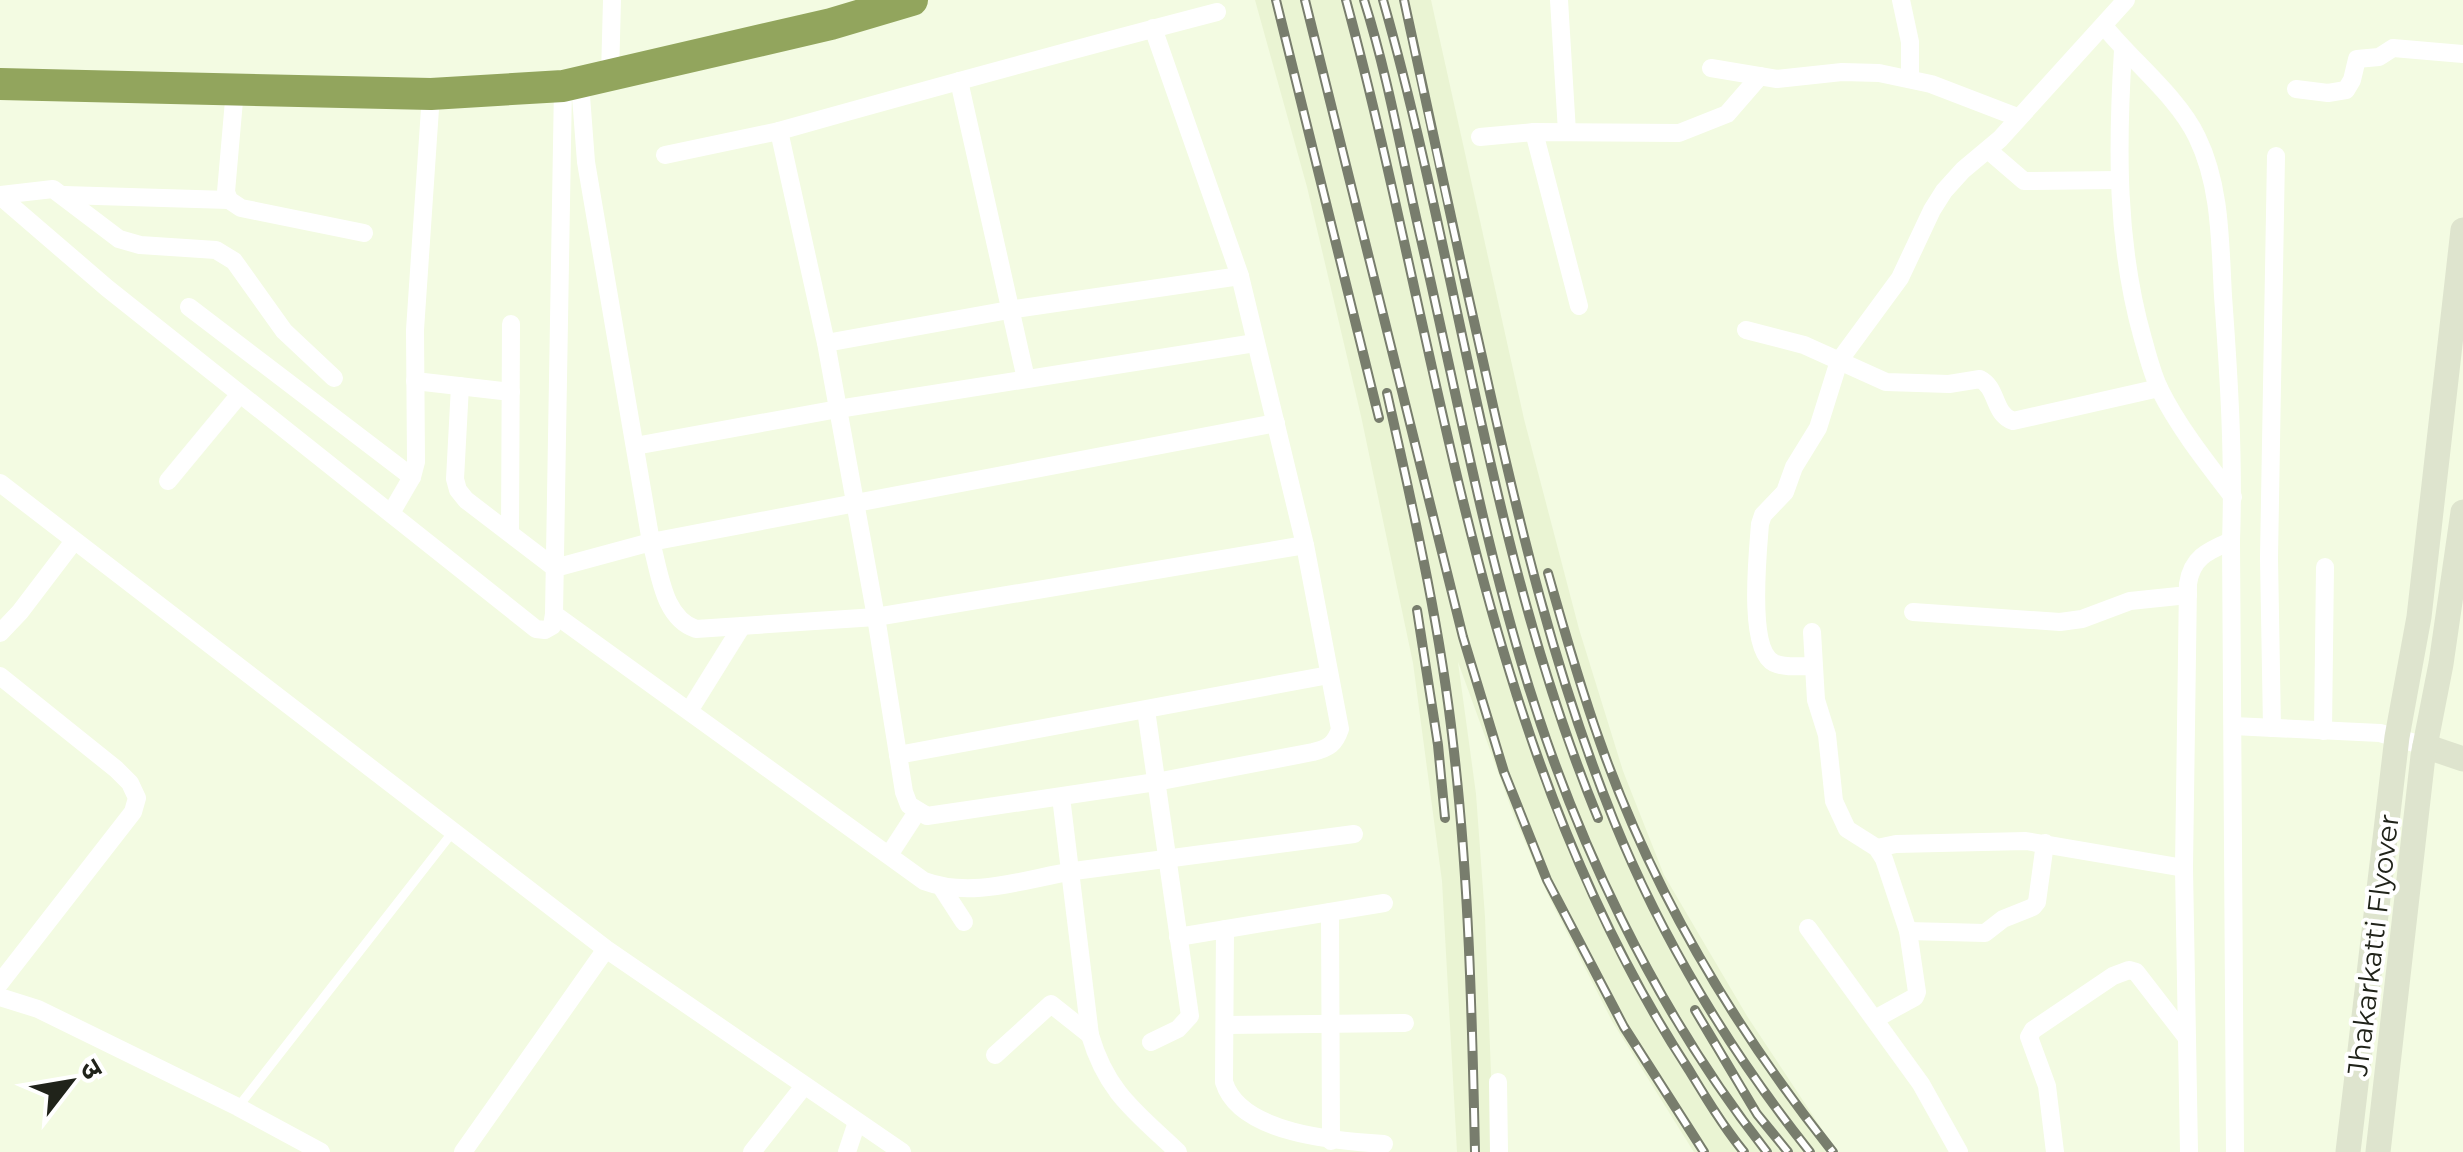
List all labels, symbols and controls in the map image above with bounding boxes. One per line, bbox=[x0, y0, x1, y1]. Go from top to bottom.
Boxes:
street label: Jhakarkatti Flyover bbox=[2340, 812, 2406, 1079]
north arrow bbox=[20, 1032, 120, 1132]
text: उ bbox=[73, 1053, 111, 1085]

